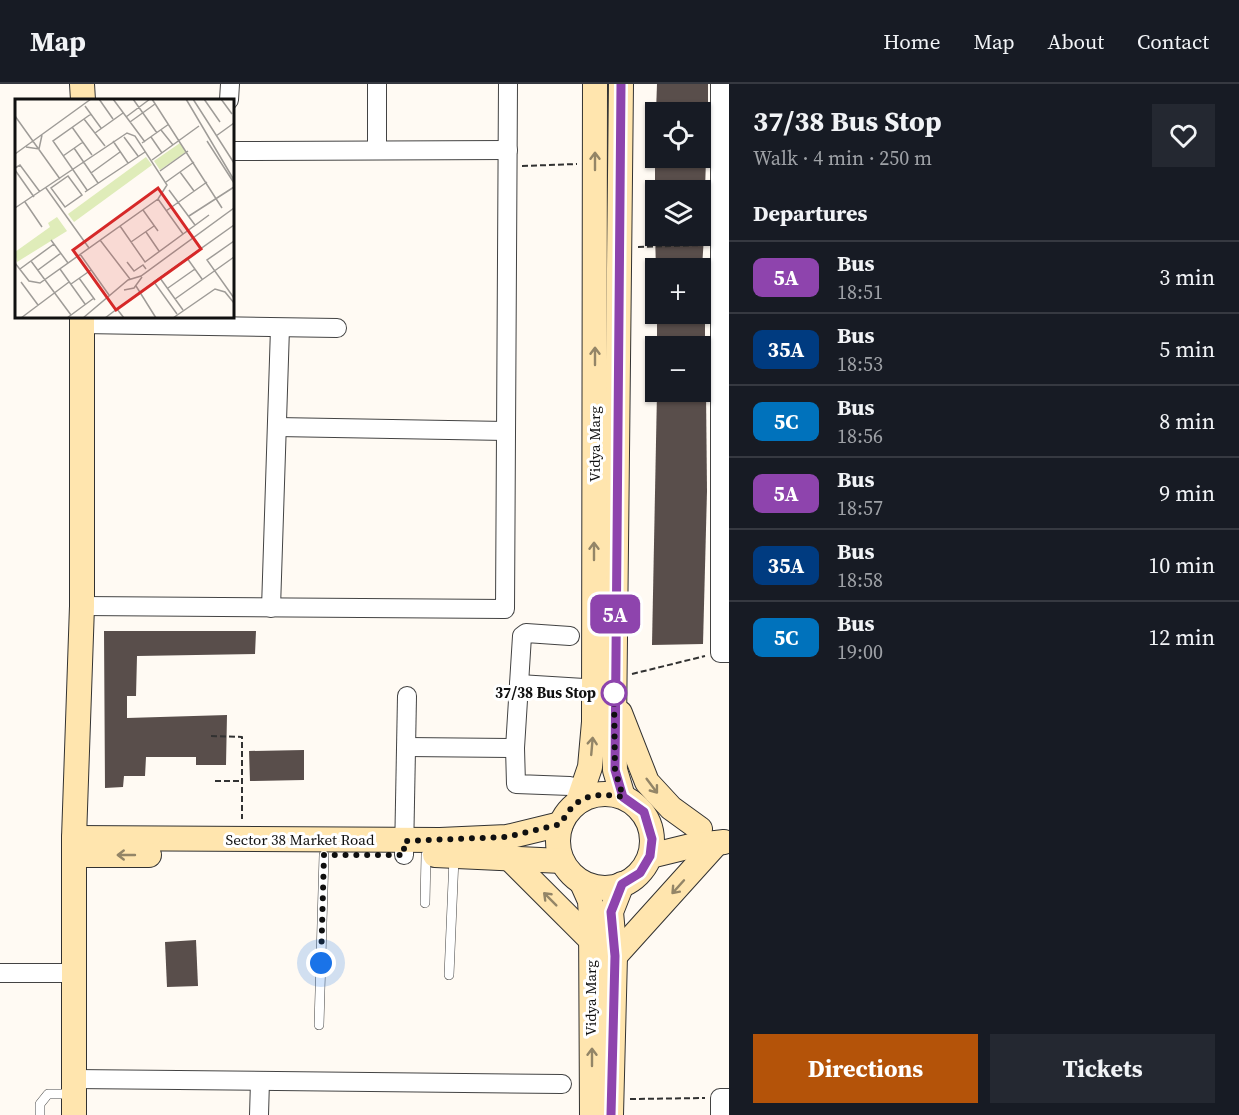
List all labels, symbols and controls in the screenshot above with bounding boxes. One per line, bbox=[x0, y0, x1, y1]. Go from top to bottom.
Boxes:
text: Map bbox=[30, 22, 86, 60]
text: Home bbox=[883, 27, 941, 56]
text: Map bbox=[974, 27, 1015, 56]
text: About bbox=[1048, 27, 1104, 56]
text: Contact bbox=[1137, 27, 1209, 56]
inset map bbox=[15, 99, 234, 318]
map controls bbox=[645, 102, 711, 402]
button: locate bbox=[645, 102, 711, 168]
text: 37/38 Bus Stop bbox=[753, 102, 942, 140]
button: heart bbox=[1152, 104, 1215, 167]
text: Walk · 4 min · 250 m bbox=[753, 144, 932, 172]
one-way arrow bbox=[589, 152, 601, 172]
button: layers bbox=[645, 180, 711, 246]
text: Departures bbox=[753, 198, 867, 228]
text: Bus bbox=[837, 248, 874, 278]
button: + bbox=[645, 258, 711, 324]
text: 3 min bbox=[1159, 262, 1215, 292]
text: 5A bbox=[773, 263, 799, 292]
text: 18:51 bbox=[837, 278, 883, 306]
text: Bus bbox=[837, 320, 874, 350]
text: 5 min bbox=[1159, 334, 1215, 364]
text: 35A bbox=[768, 335, 804, 364]
button: − bbox=[645, 336, 711, 402]
one-way arrow bbox=[589, 347, 601, 367]
text: 18:53 bbox=[837, 350, 883, 378]
text: Bus bbox=[837, 392, 874, 422]
street label: Vidya Marg bbox=[584, 406, 605, 482]
text: 8 min bbox=[1159, 406, 1215, 436]
text: 5C bbox=[774, 407, 798, 436]
text: 18:56 bbox=[837, 422, 883, 450]
text: Bus bbox=[837, 464, 874, 494]
text: 9 min bbox=[1159, 478, 1215, 508]
text: 5A bbox=[773, 479, 799, 508]
text: 18:57 bbox=[837, 494, 883, 522]
text: Bus bbox=[837, 536, 874, 566]
one-way arrow bbox=[588, 542, 600, 562]
text: 10 min bbox=[1148, 550, 1215, 580]
text: 35A bbox=[768, 551, 804, 580]
text: 18:58 bbox=[837, 566, 883, 594]
line badge: 5A bbox=[588, 594, 642, 634]
text: 5A bbox=[602, 600, 628, 629]
text: Bus bbox=[837, 608, 874, 638]
text: 12 min bbox=[1148, 622, 1215, 652]
text: 5C bbox=[774, 623, 798, 652]
text: 19:00 bbox=[837, 638, 883, 666]
marker: 37/38 Bus Stop bbox=[601, 680, 627, 706]
place label: 37/38 Bus Stop bbox=[495, 682, 596, 703]
one-way arrow bbox=[587, 737, 598, 757]
one-way arrow bbox=[645, 777, 658, 793]
street label: Sector 38 Market Road bbox=[226, 829, 375, 850]
one-way arrow bbox=[116, 849, 136, 861]
one-way arrow bbox=[671, 879, 685, 894]
one-way arrow bbox=[542, 892, 557, 907]
your location bbox=[306, 948, 336, 978]
street label: Vidya Marg bbox=[580, 960, 601, 1036]
button: Directions bbox=[753, 1034, 978, 1103]
button: Tickets bbox=[990, 1034, 1215, 1103]
one-way arrow bbox=[586, 1047, 597, 1067]

